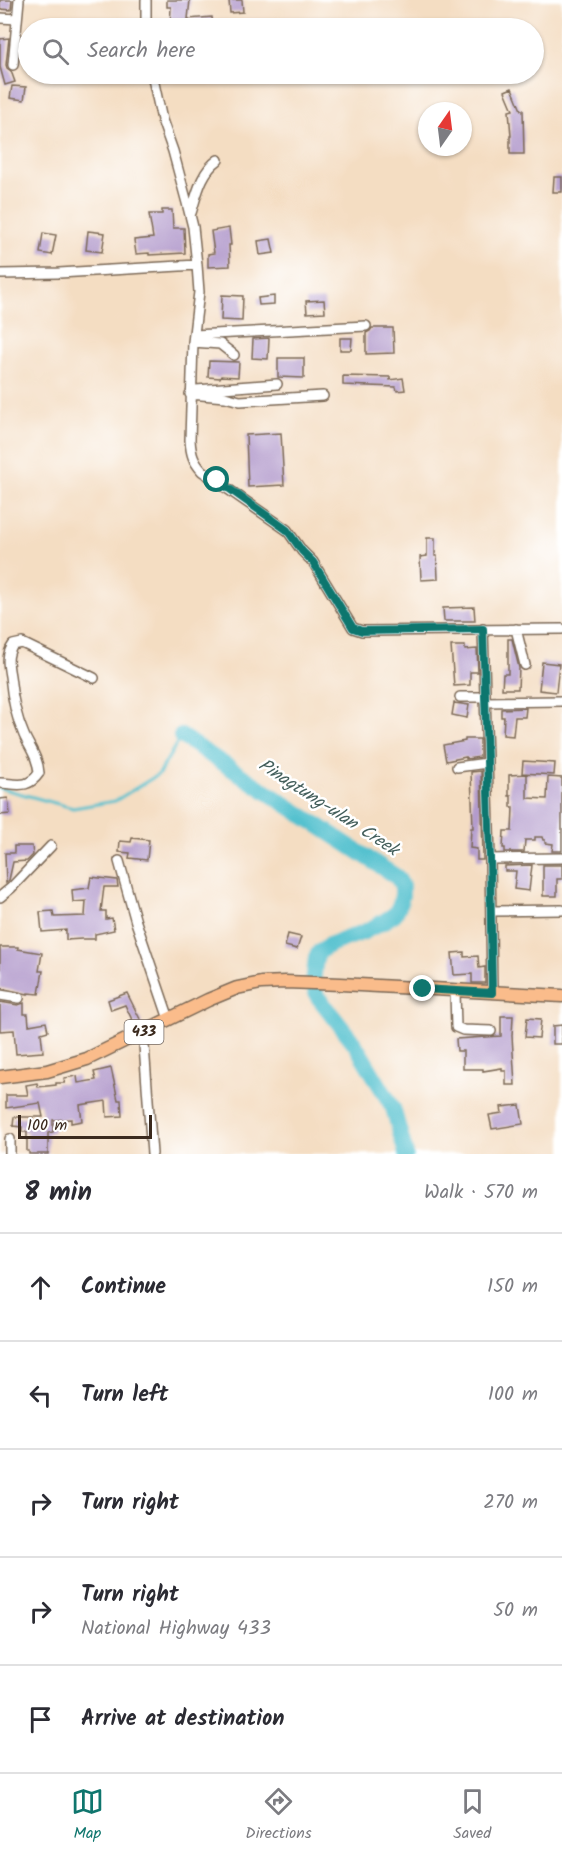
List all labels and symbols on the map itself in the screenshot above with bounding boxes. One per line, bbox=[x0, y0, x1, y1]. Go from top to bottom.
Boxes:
north arrow bbox=[418, 102, 472, 156]
route start bbox=[203, 466, 229, 492]
water label: Pinagtung-ulan Creek bbox=[252, 752, 406, 866]
route end bbox=[409, 975, 435, 1001]
road number: 433 bbox=[124, 1020, 164, 1044]
scale bar bbox=[18, 1112, 152, 1140]

